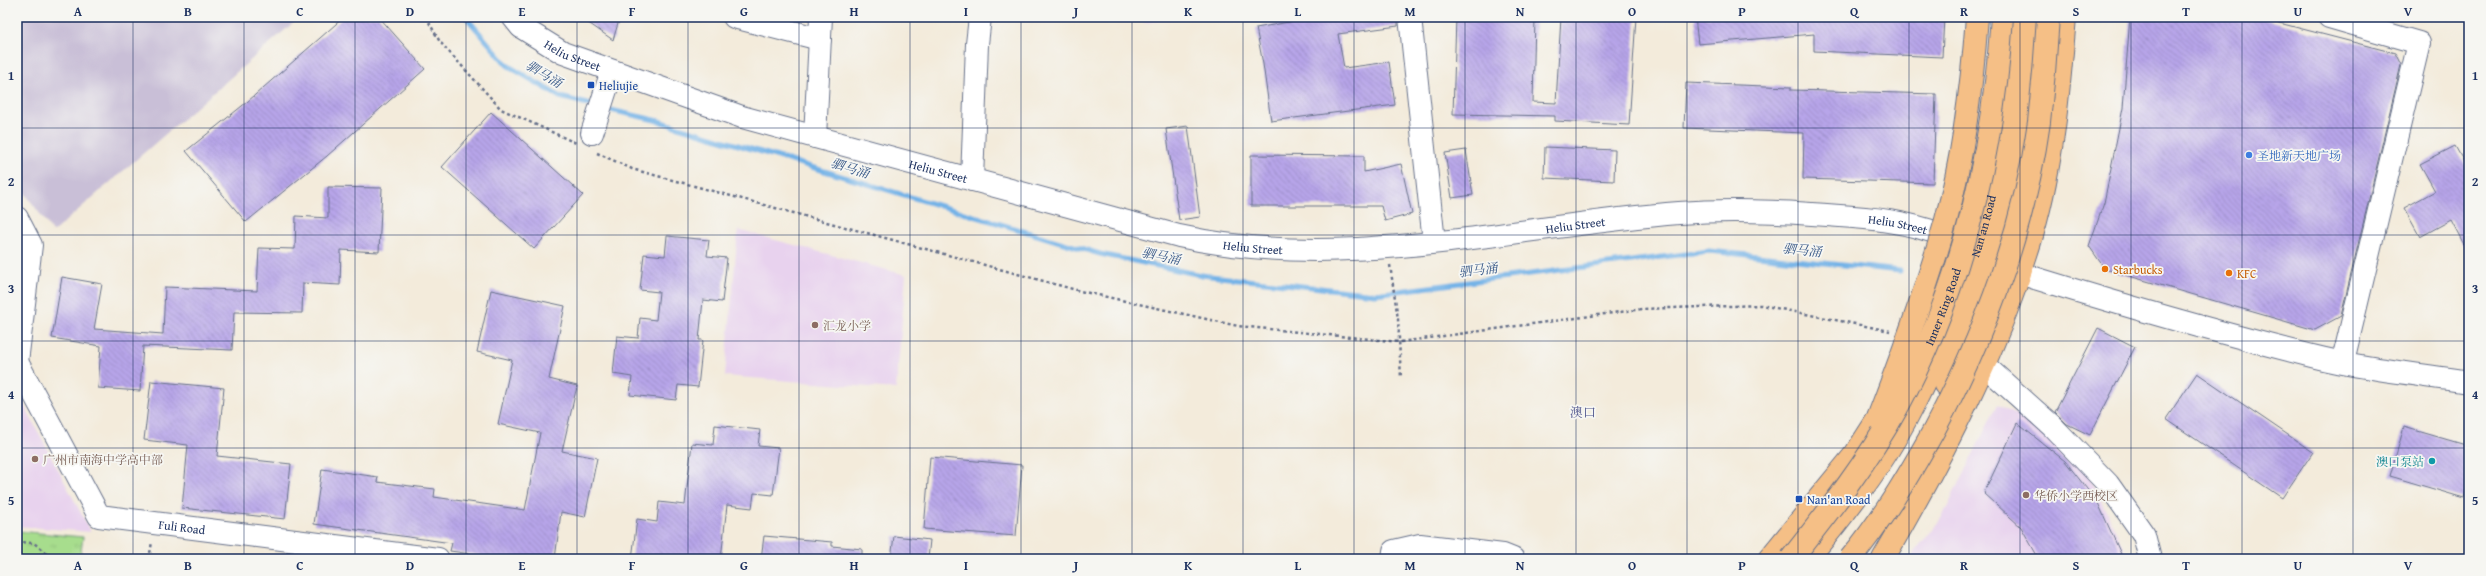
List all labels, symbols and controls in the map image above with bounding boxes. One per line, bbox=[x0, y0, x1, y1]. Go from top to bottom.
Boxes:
text: A bbox=[74, 2, 83, 21]
text: B bbox=[184, 2, 192, 21]
text: C bbox=[296, 2, 304, 21]
text: D bbox=[406, 2, 414, 21]
text: E bbox=[519, 2, 526, 21]
text: F bbox=[629, 2, 636, 21]
text: G bbox=[740, 2, 748, 21]
text: H bbox=[849, 2, 859, 21]
text: I bbox=[964, 2, 968, 21]
text: J bbox=[1072, 2, 1079, 21]
text: K bbox=[1184, 2, 1193, 21]
text: L bbox=[1295, 2, 1302, 21]
text: M bbox=[1404, 2, 1416, 21]
text: N bbox=[1516, 2, 1525, 21]
text: O bbox=[1628, 2, 1636, 21]
text: P bbox=[1738, 2, 1746, 21]
text: Q bbox=[1850, 2, 1860, 21]
text: R bbox=[1960, 2, 1969, 21]
text: S bbox=[2073, 2, 2080, 21]
text: T bbox=[2182, 2, 2190, 21]
text: U bbox=[2294, 2, 2303, 21]
text: V bbox=[2404, 2, 2413, 21]
street label: Heliu Street bbox=[541, 35, 604, 75]
water label: 驷马涌 bbox=[522, 56, 567, 93]
text: 1 bbox=[8, 66, 14, 85]
text: 1 bbox=[2472, 66, 2478, 85]
place label: Heliujie bbox=[599, 77, 638, 94]
marker: Heliujie bbox=[586, 80, 596, 90]
place label: 圣地新天地广场 bbox=[2257, 147, 2341, 164]
marker: 圣地新天地广场 bbox=[2244, 150, 2254, 160]
water label: 驷马涌 bbox=[829, 153, 873, 183]
street label: Heliu Street bbox=[907, 154, 970, 187]
text: 2 bbox=[8, 172, 15, 191]
text: 2 bbox=[2472, 172, 2479, 191]
street label: Nan'an Road bbox=[1966, 193, 2000, 259]
street label: Heliu Street bbox=[1867, 210, 1930, 238]
street label: Heliu Street bbox=[1545, 212, 1607, 237]
street label: Heliu Street bbox=[1222, 236, 1284, 258]
water label: 驷马涌 bbox=[1782, 239, 1824, 262]
water label: 驷马涌 bbox=[1140, 243, 1184, 270]
water label: 驷马涌 bbox=[1457, 258, 1500, 282]
place label: Starbucks bbox=[2113, 261, 2163, 278]
marker: Starbucks bbox=[2100, 264, 2110, 274]
street label: Inner Ring Road bbox=[1920, 265, 1965, 348]
place label: KFC bbox=[2237, 265, 2257, 282]
marker: KFC bbox=[2224, 268, 2234, 278]
text: 3 bbox=[8, 279, 14, 298]
text: 3 bbox=[2472, 279, 2478, 298]
place label: 汇龙小学 bbox=[823, 317, 871, 334]
marker: 汇龙小学 bbox=[810, 320, 820, 330]
text: 4 bbox=[8, 385, 15, 404]
text: 4 bbox=[2472, 385, 2479, 404]
district label: 澳口 bbox=[1570, 403, 1596, 422]
place label: 广州市南海中学高中部 bbox=[43, 451, 163, 468]
place label: 澳口泵站 bbox=[2376, 453, 2424, 470]
marker: 广州市南海中学高中部 bbox=[30, 454, 40, 464]
marker: 澳口泵站 bbox=[2427, 456, 2437, 466]
place label: 华侨小学西校区 bbox=[2034, 487, 2118, 504]
marker: 华侨小学西校区 bbox=[2021, 490, 2031, 500]
text: 5 bbox=[8, 491, 15, 510]
place label: Nan'an Road bbox=[1807, 491, 1871, 508]
text: 5 bbox=[2472, 491, 2479, 510]
marker: Nan'an Road bbox=[1794, 494, 1804, 504]
street label: Fuli Road bbox=[158, 515, 207, 538]
text: A bbox=[74, 556, 83, 575]
text: B bbox=[184, 556, 192, 575]
text: C bbox=[296, 556, 304, 575]
text: D bbox=[406, 556, 414, 575]
text: E bbox=[519, 556, 526, 575]
text: F bbox=[629, 556, 636, 575]
text: G bbox=[740, 556, 748, 575]
text: H bbox=[849, 556, 859, 575]
text: I bbox=[964, 556, 968, 575]
text: J bbox=[1072, 556, 1079, 575]
text: K bbox=[1184, 556, 1193, 575]
text: L bbox=[1295, 556, 1302, 575]
text: M bbox=[1404, 556, 1416, 575]
text: N bbox=[1516, 556, 1525, 575]
text: O bbox=[1628, 556, 1636, 575]
text: P bbox=[1738, 556, 1746, 575]
text: Q bbox=[1850, 556, 1860, 575]
text: R bbox=[1960, 556, 1969, 575]
text: S bbox=[2073, 556, 2080, 575]
text: T bbox=[2182, 556, 2190, 575]
text: U bbox=[2294, 556, 2303, 575]
text: V bbox=[2404, 556, 2413, 575]

